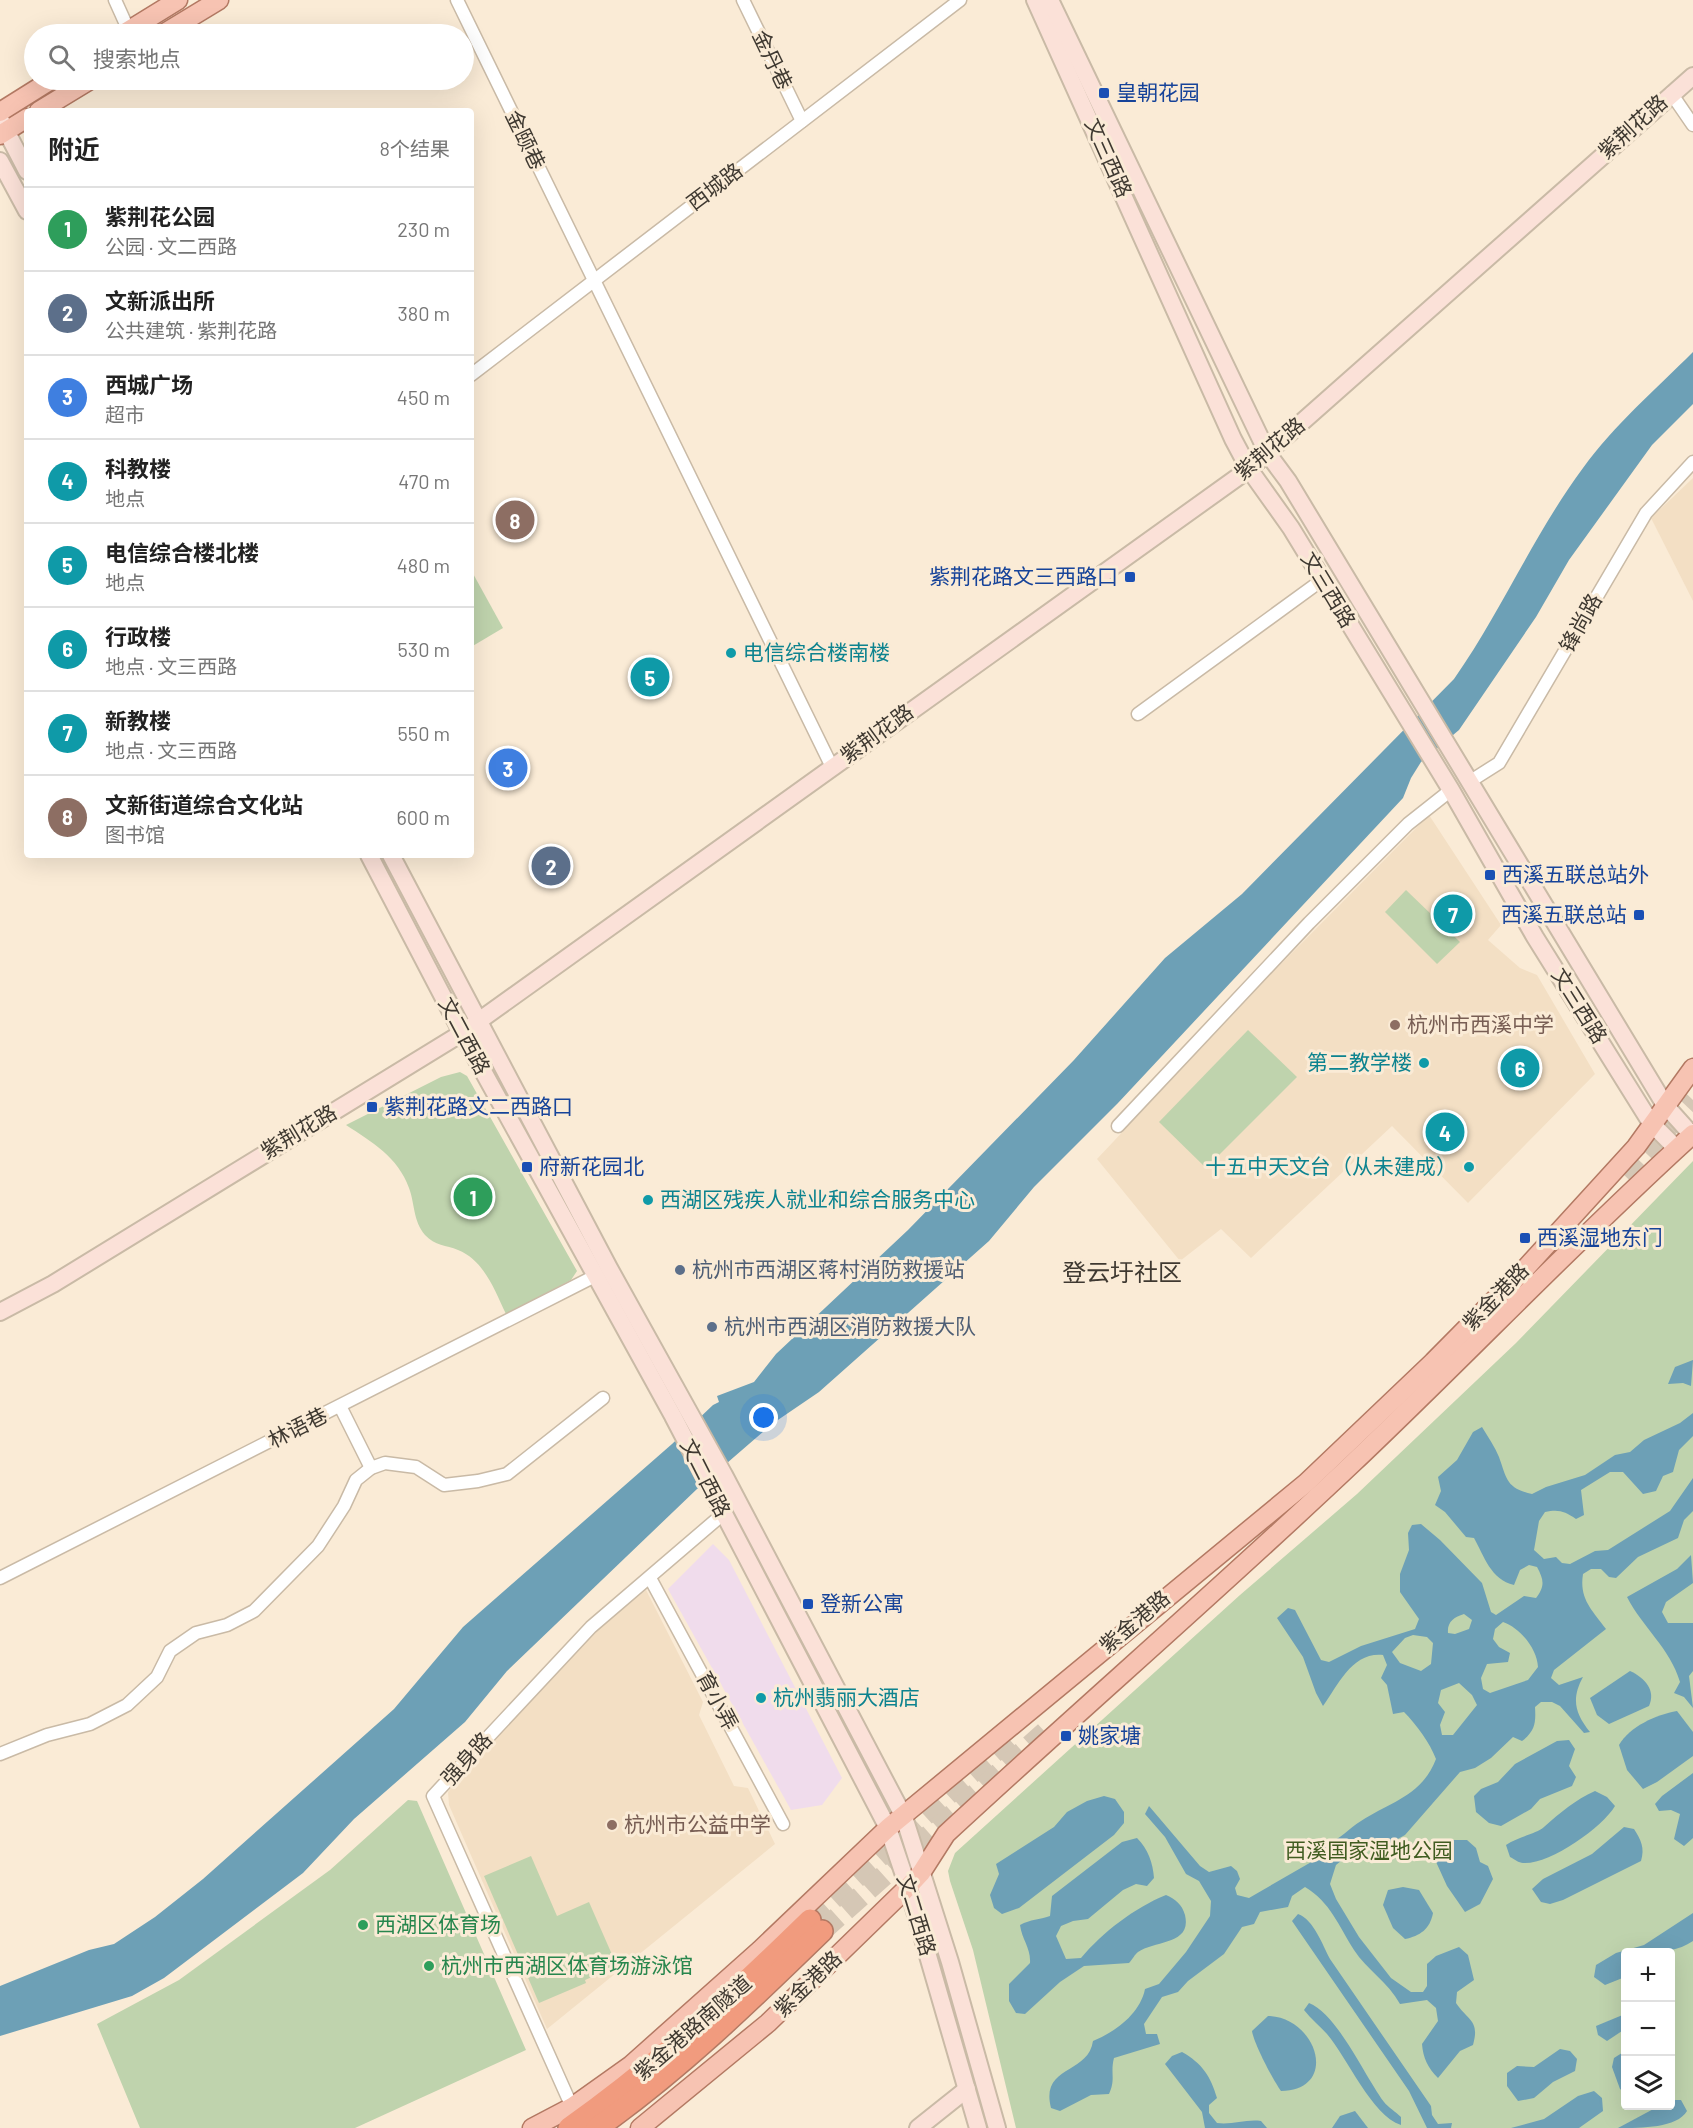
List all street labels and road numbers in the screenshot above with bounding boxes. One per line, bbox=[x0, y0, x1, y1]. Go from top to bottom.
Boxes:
street label: 金丹巷 bbox=[748, 26, 798, 93]
street label: 紫荆花路 bbox=[1592, 88, 1672, 163]
street label: 金颐巷 bbox=[501, 106, 551, 173]
street label: 文三西路 bbox=[1081, 114, 1138, 201]
street label: 西城路 bbox=[681, 157, 747, 215]
street label: 紫荆花路 bbox=[1229, 411, 1309, 484]
street label: 文三西路 bbox=[1297, 547, 1362, 632]
street label: 锋尚路 bbox=[1553, 589, 1606, 656]
street label: 紫荆花路 bbox=[835, 698, 917, 768]
street label: 文三西路 bbox=[1547, 963, 1613, 1047]
street label: 文二西路 bbox=[435, 992, 496, 1078]
street label: 紫荆花路 bbox=[256, 1098, 341, 1163]
street label: 紫金港路 bbox=[1457, 1257, 1533, 1335]
street label: 林语巷 bbox=[264, 1401, 331, 1452]
street label: 文二西路 bbox=[676, 1434, 737, 1520]
street label: 紫金港路 bbox=[1094, 1584, 1174, 1657]
street label: 育小弄 bbox=[692, 1667, 744, 1734]
street label: 强身路 bbox=[436, 1726, 496, 1790]
street label: 文二西路 bbox=[893, 1871, 942, 1958]
street label: 紫金港路 bbox=[768, 1945, 846, 2021]
street label: 紫金港路南隧道 bbox=[628, 1969, 756, 2085]

